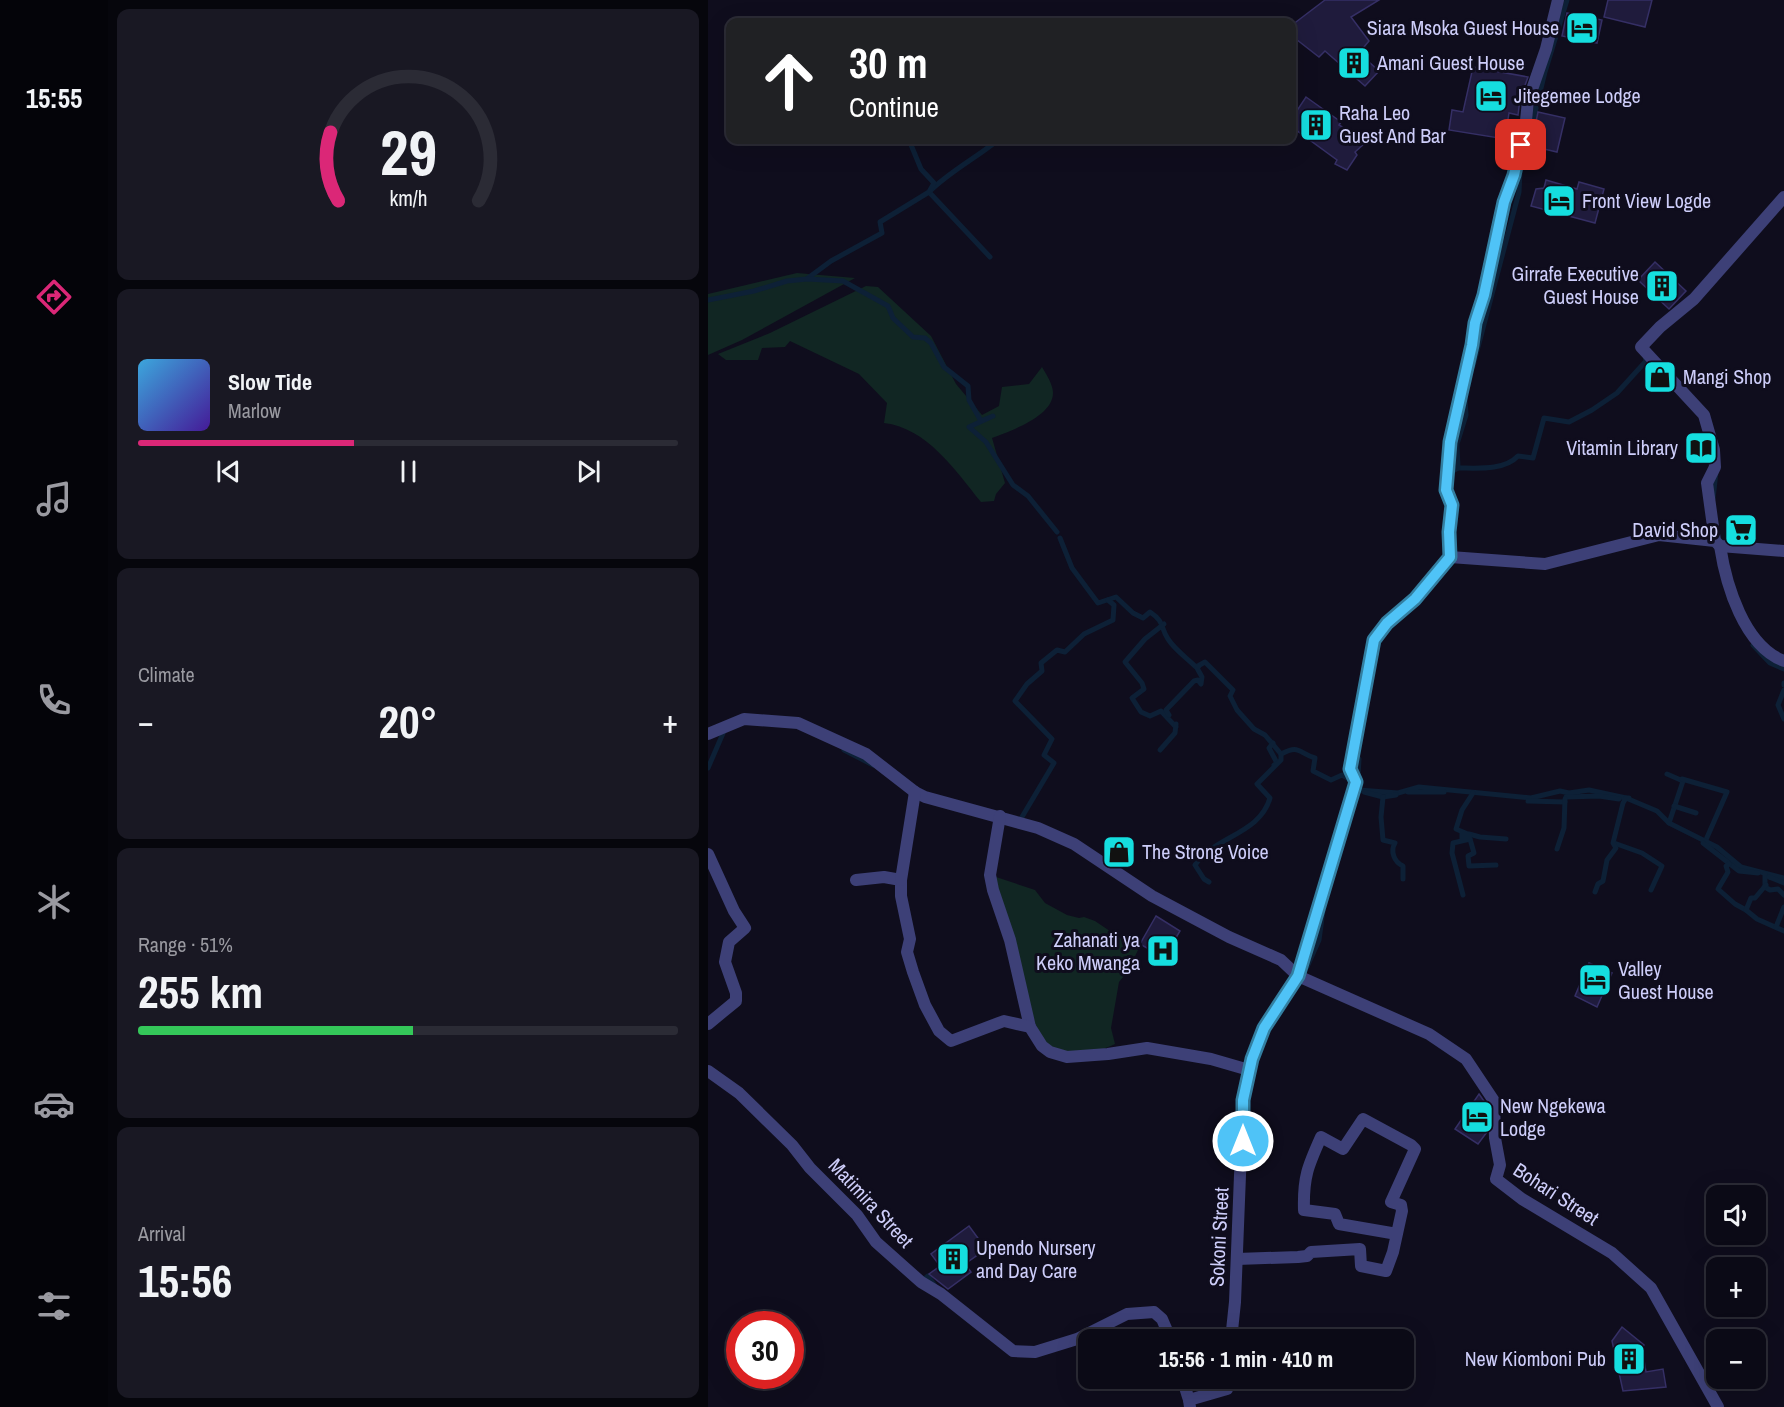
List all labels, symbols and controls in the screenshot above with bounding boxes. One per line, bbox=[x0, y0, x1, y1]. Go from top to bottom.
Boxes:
hotel icon: Siara Msoka Guest House bbox=[1564, 10, 1600, 46]
place label: Siara Msoka Guest House bbox=[1367, 14, 1559, 41]
text: 30 m bbox=[849, 35, 928, 91]
icon: ahead bbox=[750, 42, 828, 120]
building icon: Amani Guest House bbox=[1336, 45, 1372, 81]
place label: Amani Guest House bbox=[1376, 49, 1525, 76]
hotel icon: Jitegemee Lodge bbox=[1473, 78, 1509, 114]
text: 15:55 bbox=[26, 80, 82, 116]
place label: Jitegemee Lodge bbox=[1514, 82, 1641, 109]
text: Continue bbox=[849, 89, 939, 125]
place label: Raha Leo Guest And Bar bbox=[1339, 99, 1446, 149]
building icon: Raha Leo Guest And Bar bbox=[1298, 107, 1334, 143]
text: 29 bbox=[380, 110, 436, 194]
pin bbox=[1495, 119, 1546, 170]
icon: arrive bbox=[1504, 128, 1537, 161]
hotel icon: Front View Logde bbox=[1541, 183, 1577, 219]
text: km/h bbox=[389, 185, 427, 214]
place label: Front View Logde bbox=[1582, 187, 1711, 214]
place label: Girrafe Executive Guest House bbox=[1511, 260, 1639, 310]
building icon: Girrafe Executive Guest House bbox=[1644, 268, 1680, 304]
icon: directions bbox=[33, 276, 75, 318]
shop icon: Mangi Shop bbox=[1642, 359, 1678, 395]
place label: Mangi Shop bbox=[1683, 363, 1771, 390]
text: Slow Tide bbox=[228, 367, 312, 397]
text: Marlow bbox=[228, 397, 281, 424]
library icon: Vitamin Library bbox=[1683, 430, 1719, 466]
place label: Vitamin Library bbox=[1566, 434, 1679, 461]
icon: previous bbox=[212, 455, 245, 488]
icon: pause bbox=[392, 455, 425, 488]
icon: next bbox=[572, 455, 605, 488]
icon: music bbox=[33, 478, 75, 520]
supermarket icon: David Shop bbox=[1723, 512, 1759, 548]
place label: David Shop bbox=[1632, 516, 1718, 543]
text: Climate bbox=[138, 661, 195, 688]
icon: phone bbox=[33, 679, 75, 721]
text: 20° bbox=[378, 691, 438, 752]
text: − bbox=[138, 699, 154, 743]
text: + bbox=[662, 699, 678, 743]
shop icon: The Strong Voice bbox=[1101, 834, 1137, 870]
place label: The Strong Voice bbox=[1142, 838, 1269, 865]
icon: climate bbox=[33, 881, 75, 923]
place label: Zahanati ya Keko Mwanga bbox=[1036, 926, 1140, 976]
text: Range · 51% bbox=[138, 931, 233, 958]
hospital icon: Zahanati ya Keko Mwanga bbox=[1145, 933, 1181, 969]
place label: Valley Guest House bbox=[1618, 955, 1714, 1005]
text: 255 km bbox=[138, 961, 263, 1022]
hotel icon: Valley Guest House bbox=[1577, 962, 1613, 998]
icon: car bbox=[33, 1083, 75, 1125]
place label: New Ngekewa Lodge bbox=[1500, 1092, 1606, 1142]
hotel icon: New Ngekewa Lodge bbox=[1459, 1099, 1495, 1135]
position arrow bbox=[1211, 1109, 1275, 1173]
street label: Matimira Street bbox=[823, 1152, 920, 1254]
street label: Bohari Street bbox=[1508, 1156, 1605, 1231]
map controls bbox=[1706, 1185, 1766, 1389]
button: sound bbox=[1706, 1185, 1766, 1245]
street label: Sokoni Street bbox=[1202, 1186, 1235, 1287]
text: Arrival bbox=[138, 1220, 185, 1247]
place label: Upendo Nursery and Day Care bbox=[976, 1234, 1096, 1284]
building icon: Upendo Nursery and Day Care bbox=[935, 1241, 971, 1277]
text: 15:56 bbox=[138, 1250, 232, 1311]
button: + bbox=[1706, 1257, 1766, 1317]
icon: filters bbox=[33, 1285, 75, 1327]
speed limit sign: 30 bbox=[726, 1311, 804, 1389]
button: − bbox=[1706, 1329, 1766, 1389]
building icon: New Kiomboni Pub bbox=[1611, 1341, 1647, 1377]
text: 15:56 · 1 min · 410 m bbox=[1159, 1344, 1333, 1374]
place label: New Kiomboni Pub bbox=[1465, 1345, 1606, 1372]

